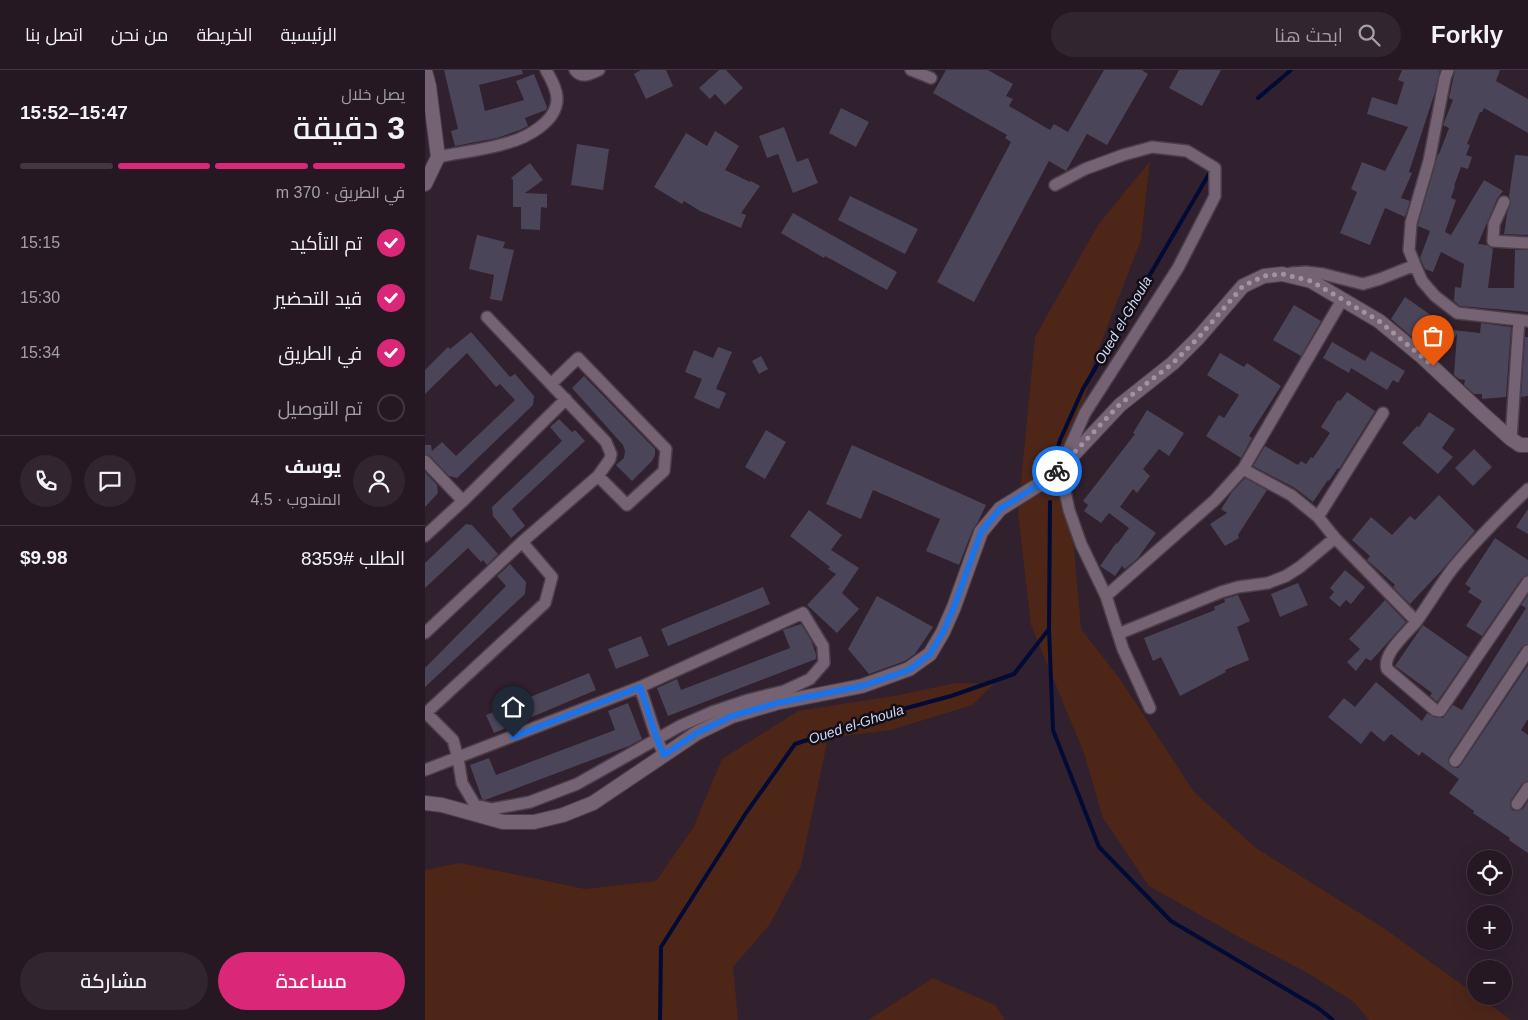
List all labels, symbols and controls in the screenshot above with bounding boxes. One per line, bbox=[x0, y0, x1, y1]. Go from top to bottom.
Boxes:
search box bbox=[1051, 12, 1401, 57]
icon: search bbox=[1355, 21, 1383, 49]
text: Forkly bbox=[1431, 21, 1503, 48]
text: اتصل بنا bbox=[25, 25, 83, 45]
text: من نحن bbox=[111, 25, 168, 45]
text: الخريطة bbox=[196, 25, 253, 45]
text: الرئيسية bbox=[281, 25, 337, 45]
text: ابحث هنا bbox=[1274, 25, 1343, 46]
text: يصل خلال bbox=[341, 86, 405, 103]
text: 15:47–15:52 bbox=[20, 102, 128, 123]
text: 3 دقيقة bbox=[293, 110, 405, 146]
text: في الطريق · 370 m bbox=[276, 184, 405, 201]
icon: check bbox=[377, 229, 405, 257]
text: تم التأكيد bbox=[290, 233, 362, 254]
text: 15:15 bbox=[20, 234, 60, 251]
water label: Oued el-Ghoula bbox=[1091, 273, 1155, 367]
icon: check bbox=[377, 284, 405, 312]
text: قيد التحضير bbox=[275, 288, 362, 309]
text: 15:30 bbox=[20, 289, 60, 306]
pin bbox=[1412, 315, 1454, 366]
icon: bag bbox=[1419, 322, 1447, 350]
icon: check bbox=[377, 339, 405, 367]
text: في الطريق bbox=[278, 343, 362, 364]
text: 15:34 bbox=[20, 344, 60, 361]
text: تم التوصيل bbox=[278, 398, 362, 419]
courier bbox=[1032, 446, 1082, 496]
button: phone bbox=[20, 455, 72, 507]
button: chat bbox=[84, 455, 136, 507]
button: person bbox=[353, 455, 405, 507]
text: يوسف bbox=[285, 456, 341, 477]
icon: bike bbox=[1043, 457, 1071, 485]
text: المندوب · 4.5 bbox=[250, 491, 341, 508]
text: $9.98 bbox=[20, 547, 68, 568]
text: الطلب #8359 bbox=[301, 548, 405, 569]
pin bbox=[492, 686, 534, 737]
icon: home bbox=[499, 693, 527, 721]
water label: Oued el-Ghoula bbox=[807, 701, 906, 747]
map controls bbox=[1467, 850, 1512, 1005]
button: locate bbox=[1467, 850, 1512, 895]
button: + bbox=[1467, 905, 1512, 950]
button: مشاركة bbox=[20, 952, 208, 1010]
button: مساعدة bbox=[218, 952, 405, 1010]
button: − bbox=[1467, 960, 1512, 1005]

